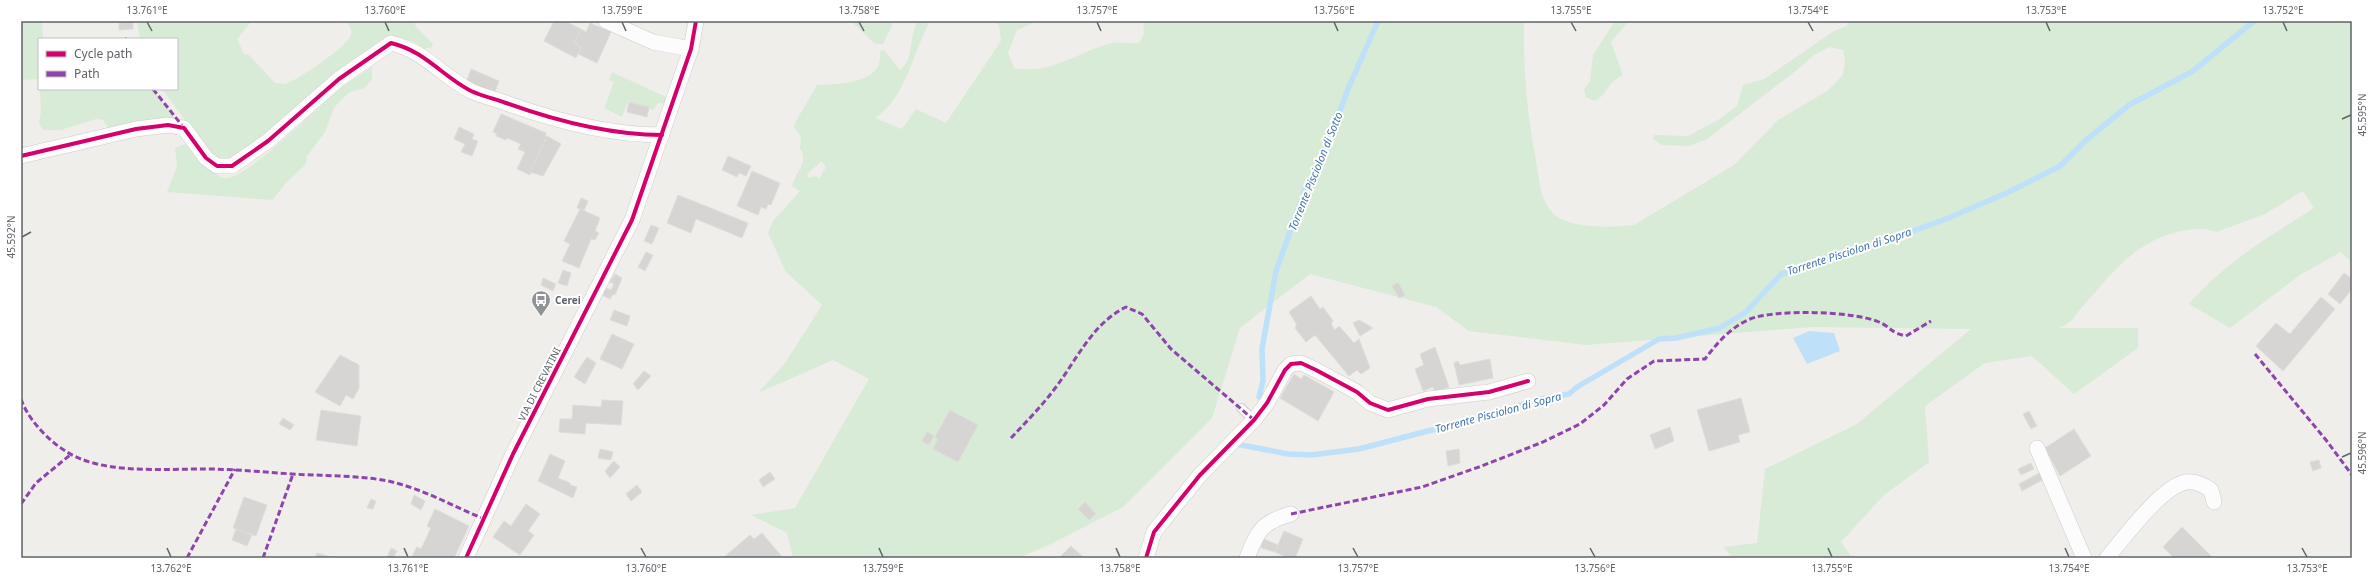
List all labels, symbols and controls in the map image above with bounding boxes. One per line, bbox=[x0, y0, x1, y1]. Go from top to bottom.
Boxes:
text: 13.761°E bbox=[126, 3, 168, 17]
text: 13.760°E bbox=[364, 3, 406, 17]
text: 13.759°E bbox=[601, 3, 643, 17]
text: 13.758°E bbox=[838, 3, 880, 17]
text: 13.757°E bbox=[1076, 3, 1118, 17]
text: 13.756°E bbox=[1313, 3, 1355, 17]
text: 13.755°E bbox=[1550, 3, 1592, 17]
text: 13.754°E bbox=[1787, 3, 1829, 17]
text: 13.753°E bbox=[2025, 3, 2067, 17]
text: 13.752°E bbox=[2262, 3, 2304, 17]
legend bbox=[38, 38, 178, 90]
text: Cycle path bbox=[74, 45, 132, 62]
text: Path bbox=[74, 65, 100, 82]
text: 45.595°N bbox=[2355, 93, 2369, 137]
water label: Torrente Pisciolon di Sotto bbox=[1284, 109, 1346, 233]
text: 45.592°N bbox=[4, 215, 18, 259]
water label: Torrente Pisciolon di Sopra bbox=[1785, 224, 1914, 278]
bus stop icon: Cerei bbox=[530, 289, 552, 317]
place label: Cerei bbox=[555, 293, 581, 307]
street label: VIA DI CREVATINI bbox=[514, 345, 564, 423]
water label: Torrente Pisciolon di Sopra bbox=[1433, 388, 1563, 436]
text: 45.596°N bbox=[2355, 431, 2369, 475]
text: 13.762°E bbox=[150, 561, 192, 575]
text: 13.761°E bbox=[387, 561, 429, 575]
text: 13.760°E bbox=[625, 561, 667, 575]
text: 13.759°E bbox=[862, 561, 904, 575]
text: 13.758°E bbox=[1099, 561, 1141, 575]
text: 13.757°E bbox=[1337, 561, 1379, 575]
text: 13.756°E bbox=[1574, 561, 1616, 575]
text: 13.755°E bbox=[1811, 561, 1853, 575]
text: 13.754°E bbox=[2048, 561, 2090, 575]
text: 13.753°E bbox=[2286, 561, 2328, 575]

